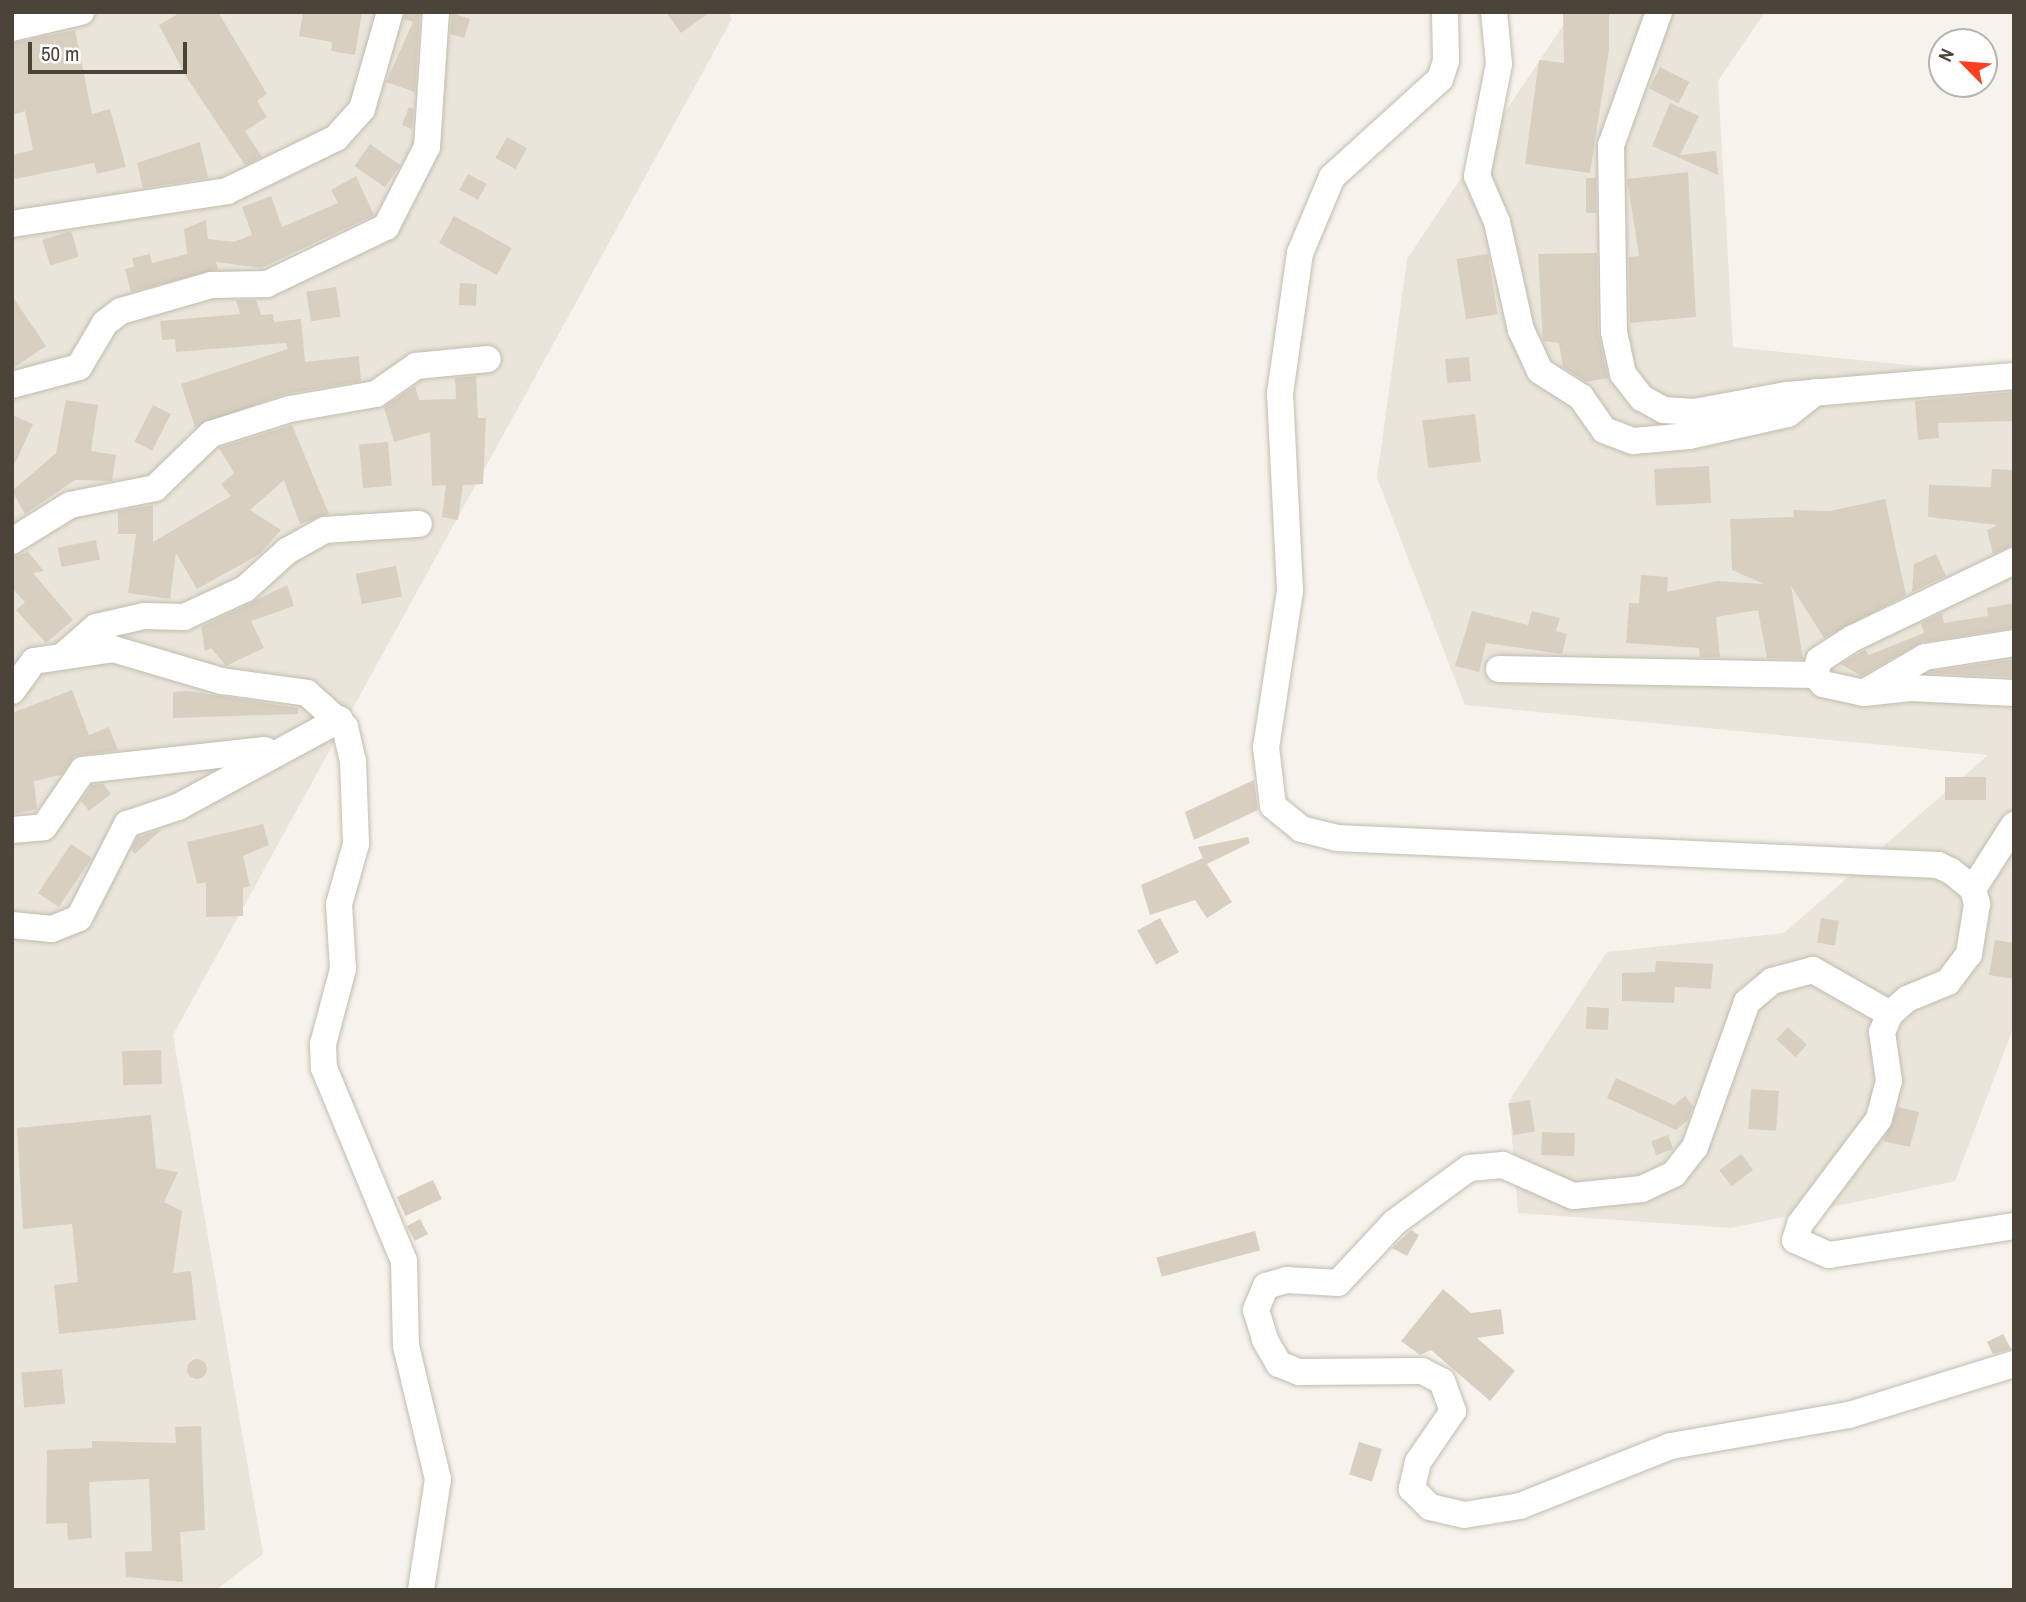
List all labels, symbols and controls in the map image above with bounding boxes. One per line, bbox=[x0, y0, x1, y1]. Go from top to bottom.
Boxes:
scale bar bbox=[32, 28, 191, 72]
north arrow bbox=[1928, 28, 1998, 98]
text: 50 m bbox=[41, 39, 79, 68]
text: N bbox=[1932, 44, 1960, 66]

